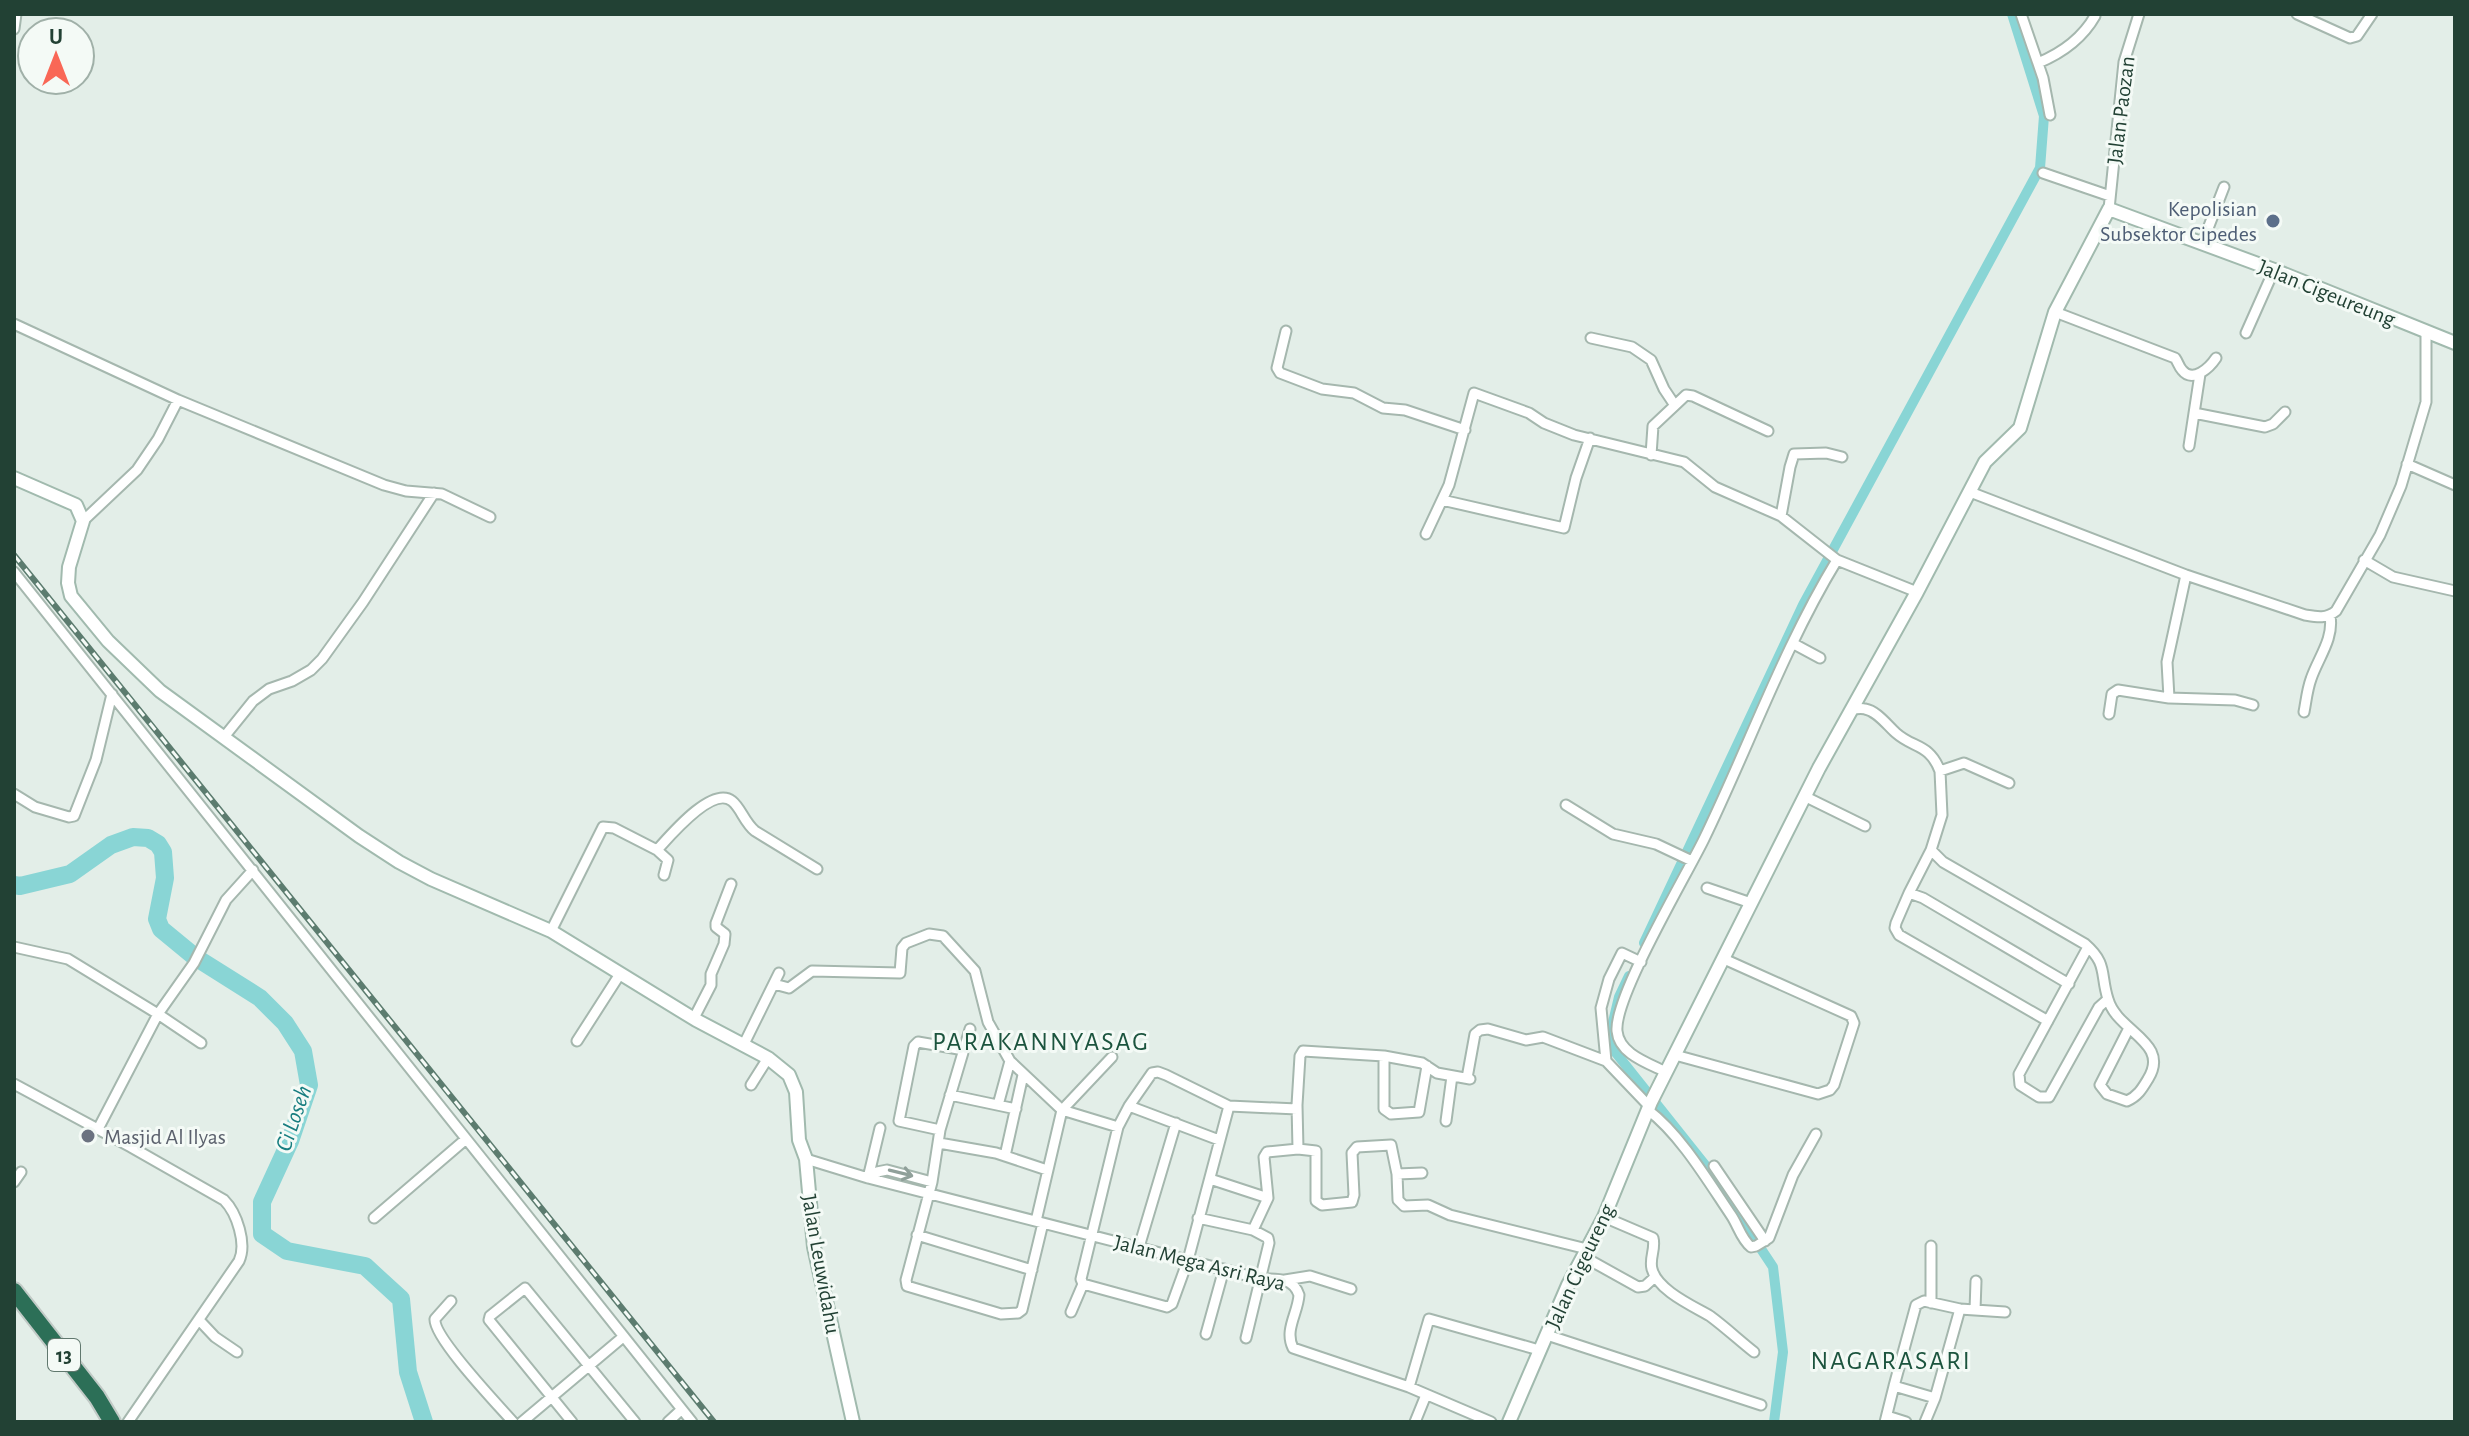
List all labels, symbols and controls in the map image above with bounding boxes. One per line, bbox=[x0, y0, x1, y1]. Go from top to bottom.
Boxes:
north arrow bbox=[16, 16, 96, 96]
text: U bbox=[49, 26, 63, 48]
street label: Jalan Paozan bbox=[2103, 55, 2139, 165]
place label: Kepolisian Subsektor Cipedes bbox=[2100, 198, 2257, 245]
marker: Kepolisian Subsektor Cipedes bbox=[2264, 212, 2282, 230]
street label: Jalan Cigeureung bbox=[2255, 255, 2399, 331]
district label: PARAKANNYASAG bbox=[932, 1029, 1150, 1055]
water label: Ci Loseh bbox=[272, 1082, 316, 1154]
place label: Masjid Al Ilyas bbox=[104, 1126, 226, 1148]
marker: Masjid Al Ilyas bbox=[79, 1127, 97, 1145]
one-way arrow bbox=[887, 1167, 913, 1182]
street label: Jalan Leuwidahu bbox=[798, 1193, 844, 1336]
street label: Jalan Cigeureng bbox=[1541, 1200, 1618, 1332]
street label: Jalan Mega Asri Raya bbox=[1112, 1231, 1288, 1295]
road number: 13 bbox=[48, 1339, 80, 1371]
district label: NAGARASARI bbox=[1810, 1348, 1972, 1374]

